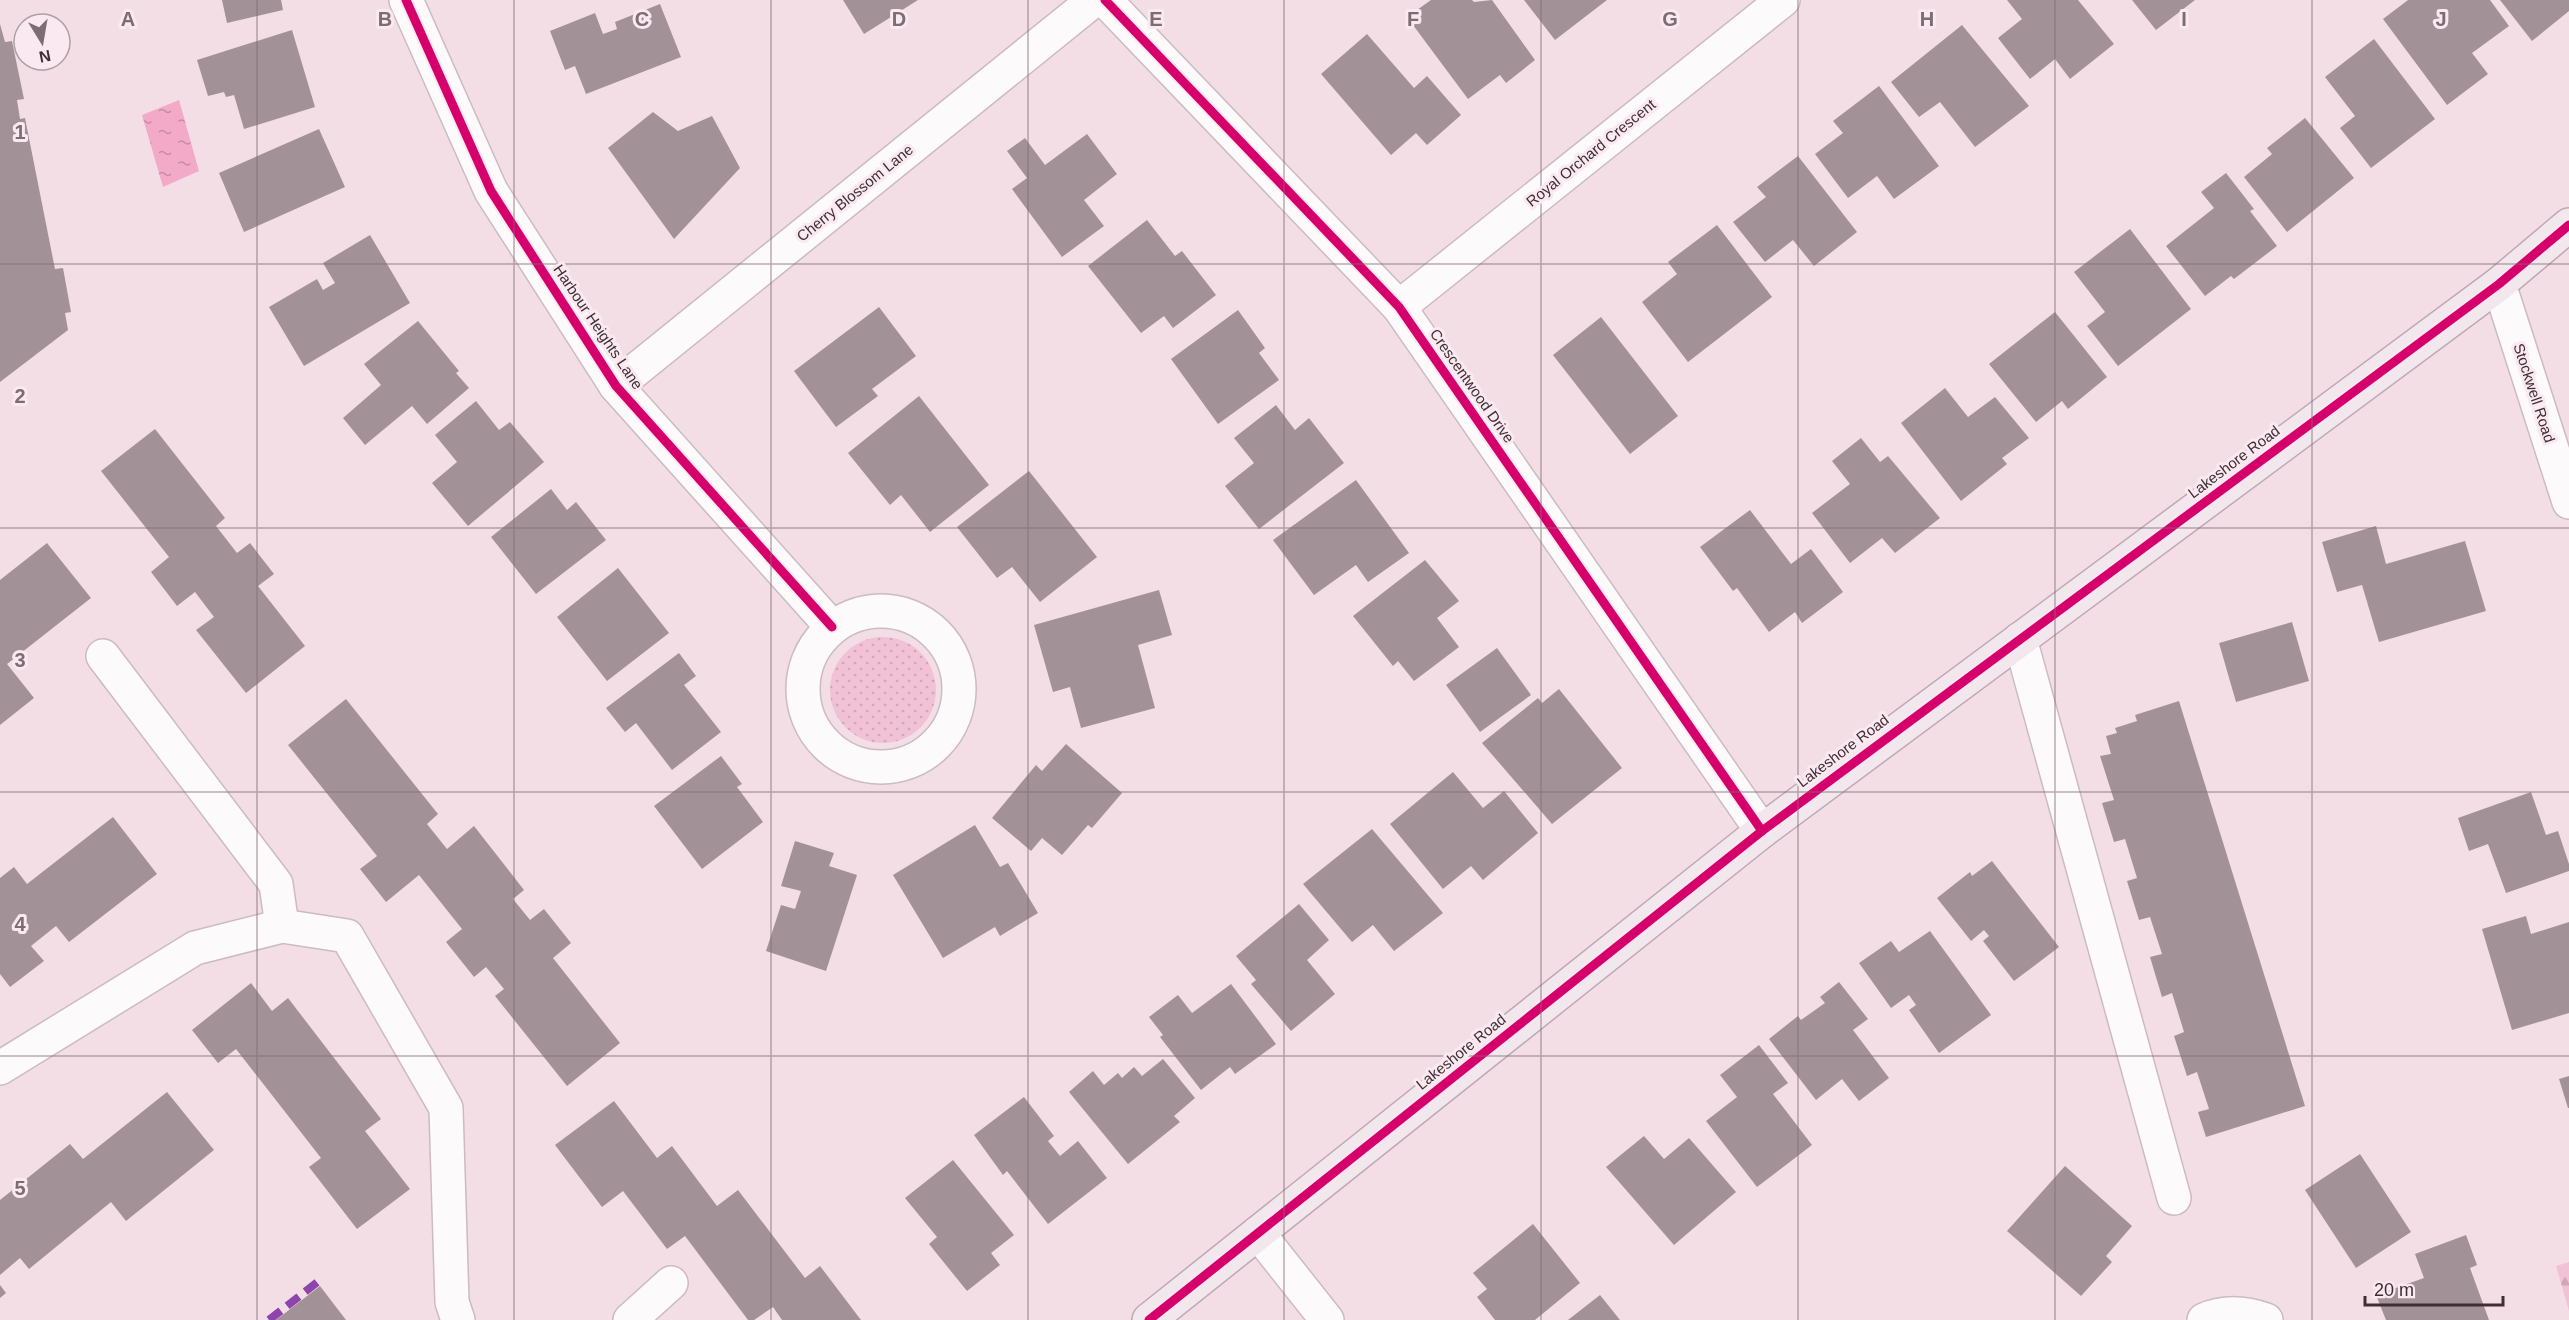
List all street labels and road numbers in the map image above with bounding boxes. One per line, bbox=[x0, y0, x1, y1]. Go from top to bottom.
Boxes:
street label: Royal Orchard Crescent bbox=[1523, 95, 1659, 210]
street label: Cherry Blossom Lane bbox=[793, 141, 916, 245]
street label: Harbour Heights Lane bbox=[550, 261, 646, 392]
street label: Crescentwood Drive bbox=[1427, 326, 1518, 446]
street label: Stockwell Road bbox=[2510, 341, 2559, 445]
street label: Lakeshore Road bbox=[2185, 422, 2283, 502]
street label: Lakeshore Road bbox=[1794, 711, 1892, 791]
street label: Lakeshore Road bbox=[1413, 1010, 1509, 1093]

